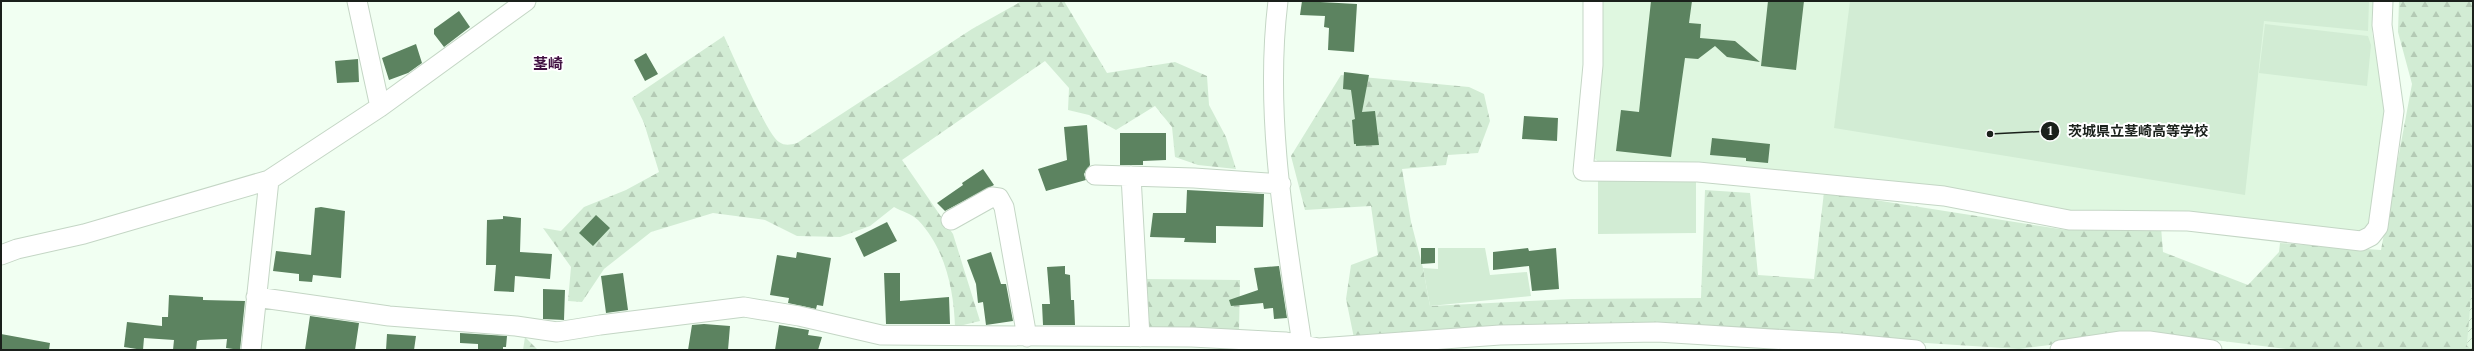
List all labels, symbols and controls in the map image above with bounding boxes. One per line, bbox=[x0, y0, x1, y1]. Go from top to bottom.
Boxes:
district label: 茎崎 bbox=[533, 53, 563, 76]
callout: 茨城県立茎崎高等学校 bbox=[2040, 118, 2216, 144]
text: 茨城県立茎崎高等学校 bbox=[2068, 121, 2208, 142]
text: 1 bbox=[2047, 122, 2053, 141]

